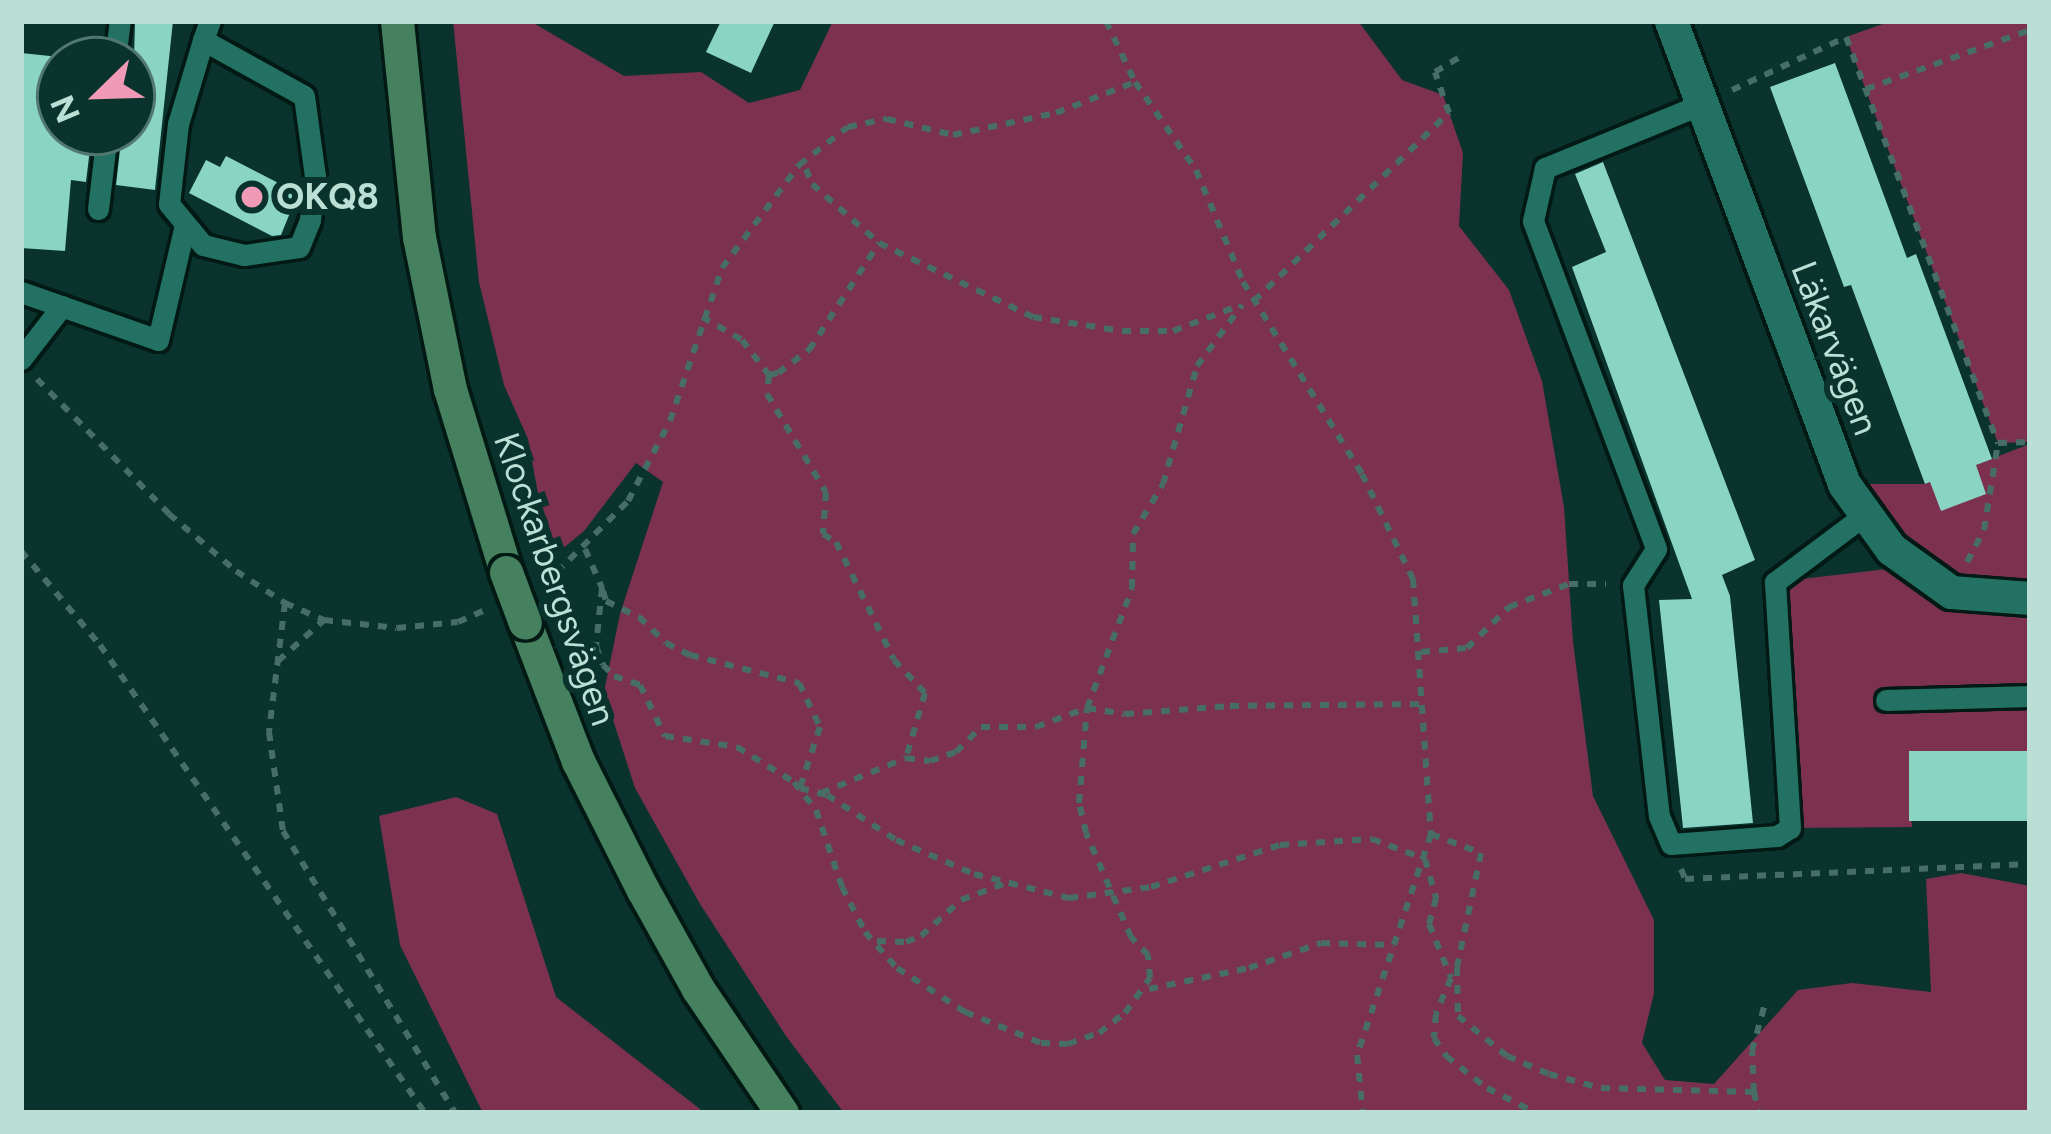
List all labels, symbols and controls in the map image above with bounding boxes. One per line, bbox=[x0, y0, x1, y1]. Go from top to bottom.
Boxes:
north arrow bbox=[36, 36, 156, 156]
text: N bbox=[42, 90, 88, 128]
place label: OKQ8 bbox=[276, 175, 379, 219]
marker: OKQ8 bbox=[239, 184, 265, 210]
street label: Läkarvägen bbox=[1782, 255, 1888, 441]
street label: Klockarbergsvägen bbox=[485, 427, 625, 731]

